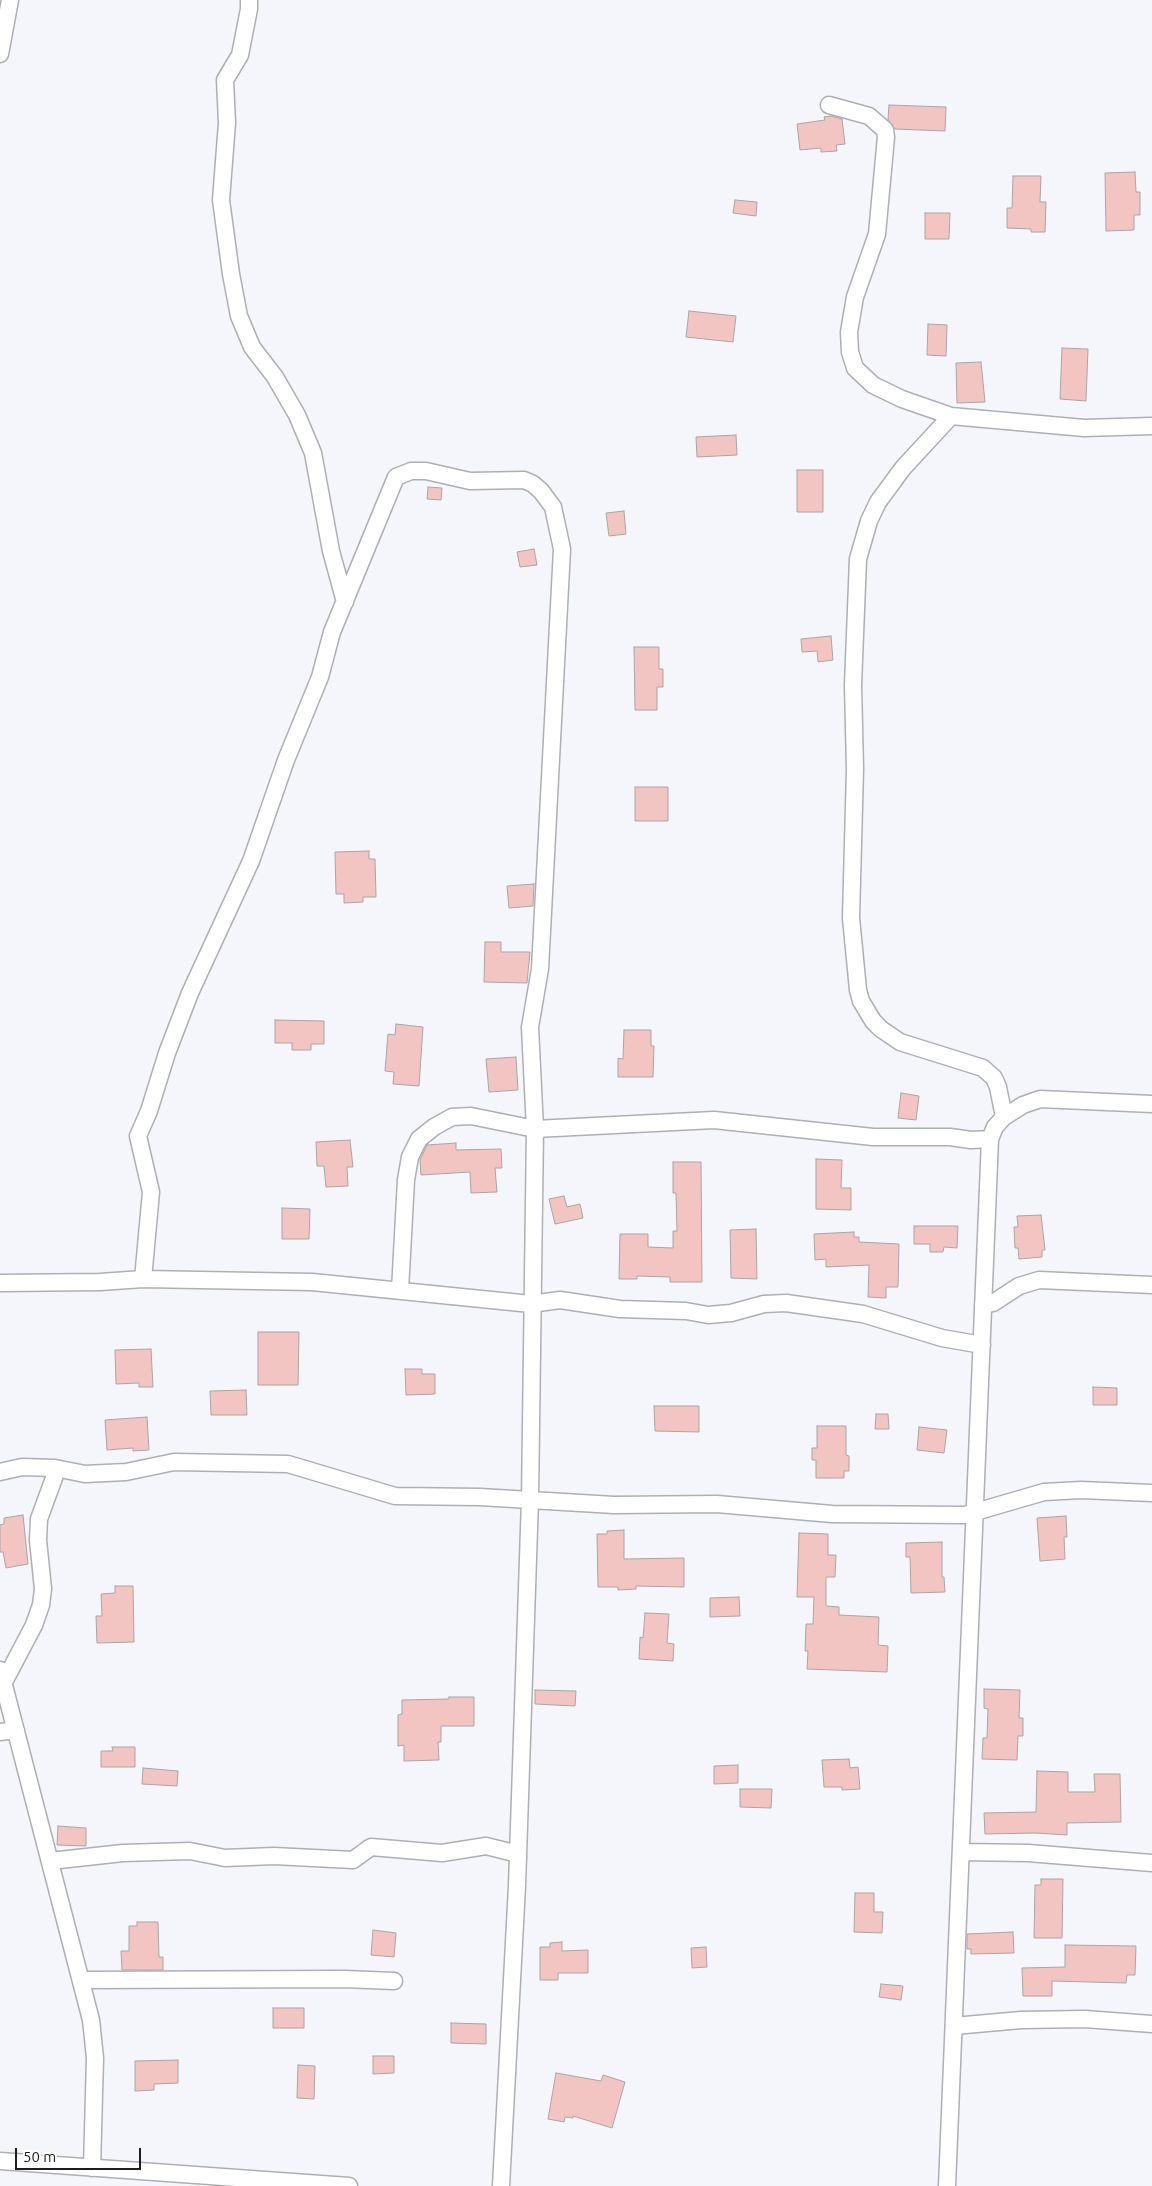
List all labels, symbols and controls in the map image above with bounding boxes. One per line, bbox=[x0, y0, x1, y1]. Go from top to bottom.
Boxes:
scale bar bbox=[18, 2138, 144, 2170]
text: 50 m bbox=[23, 2148, 56, 2165]

